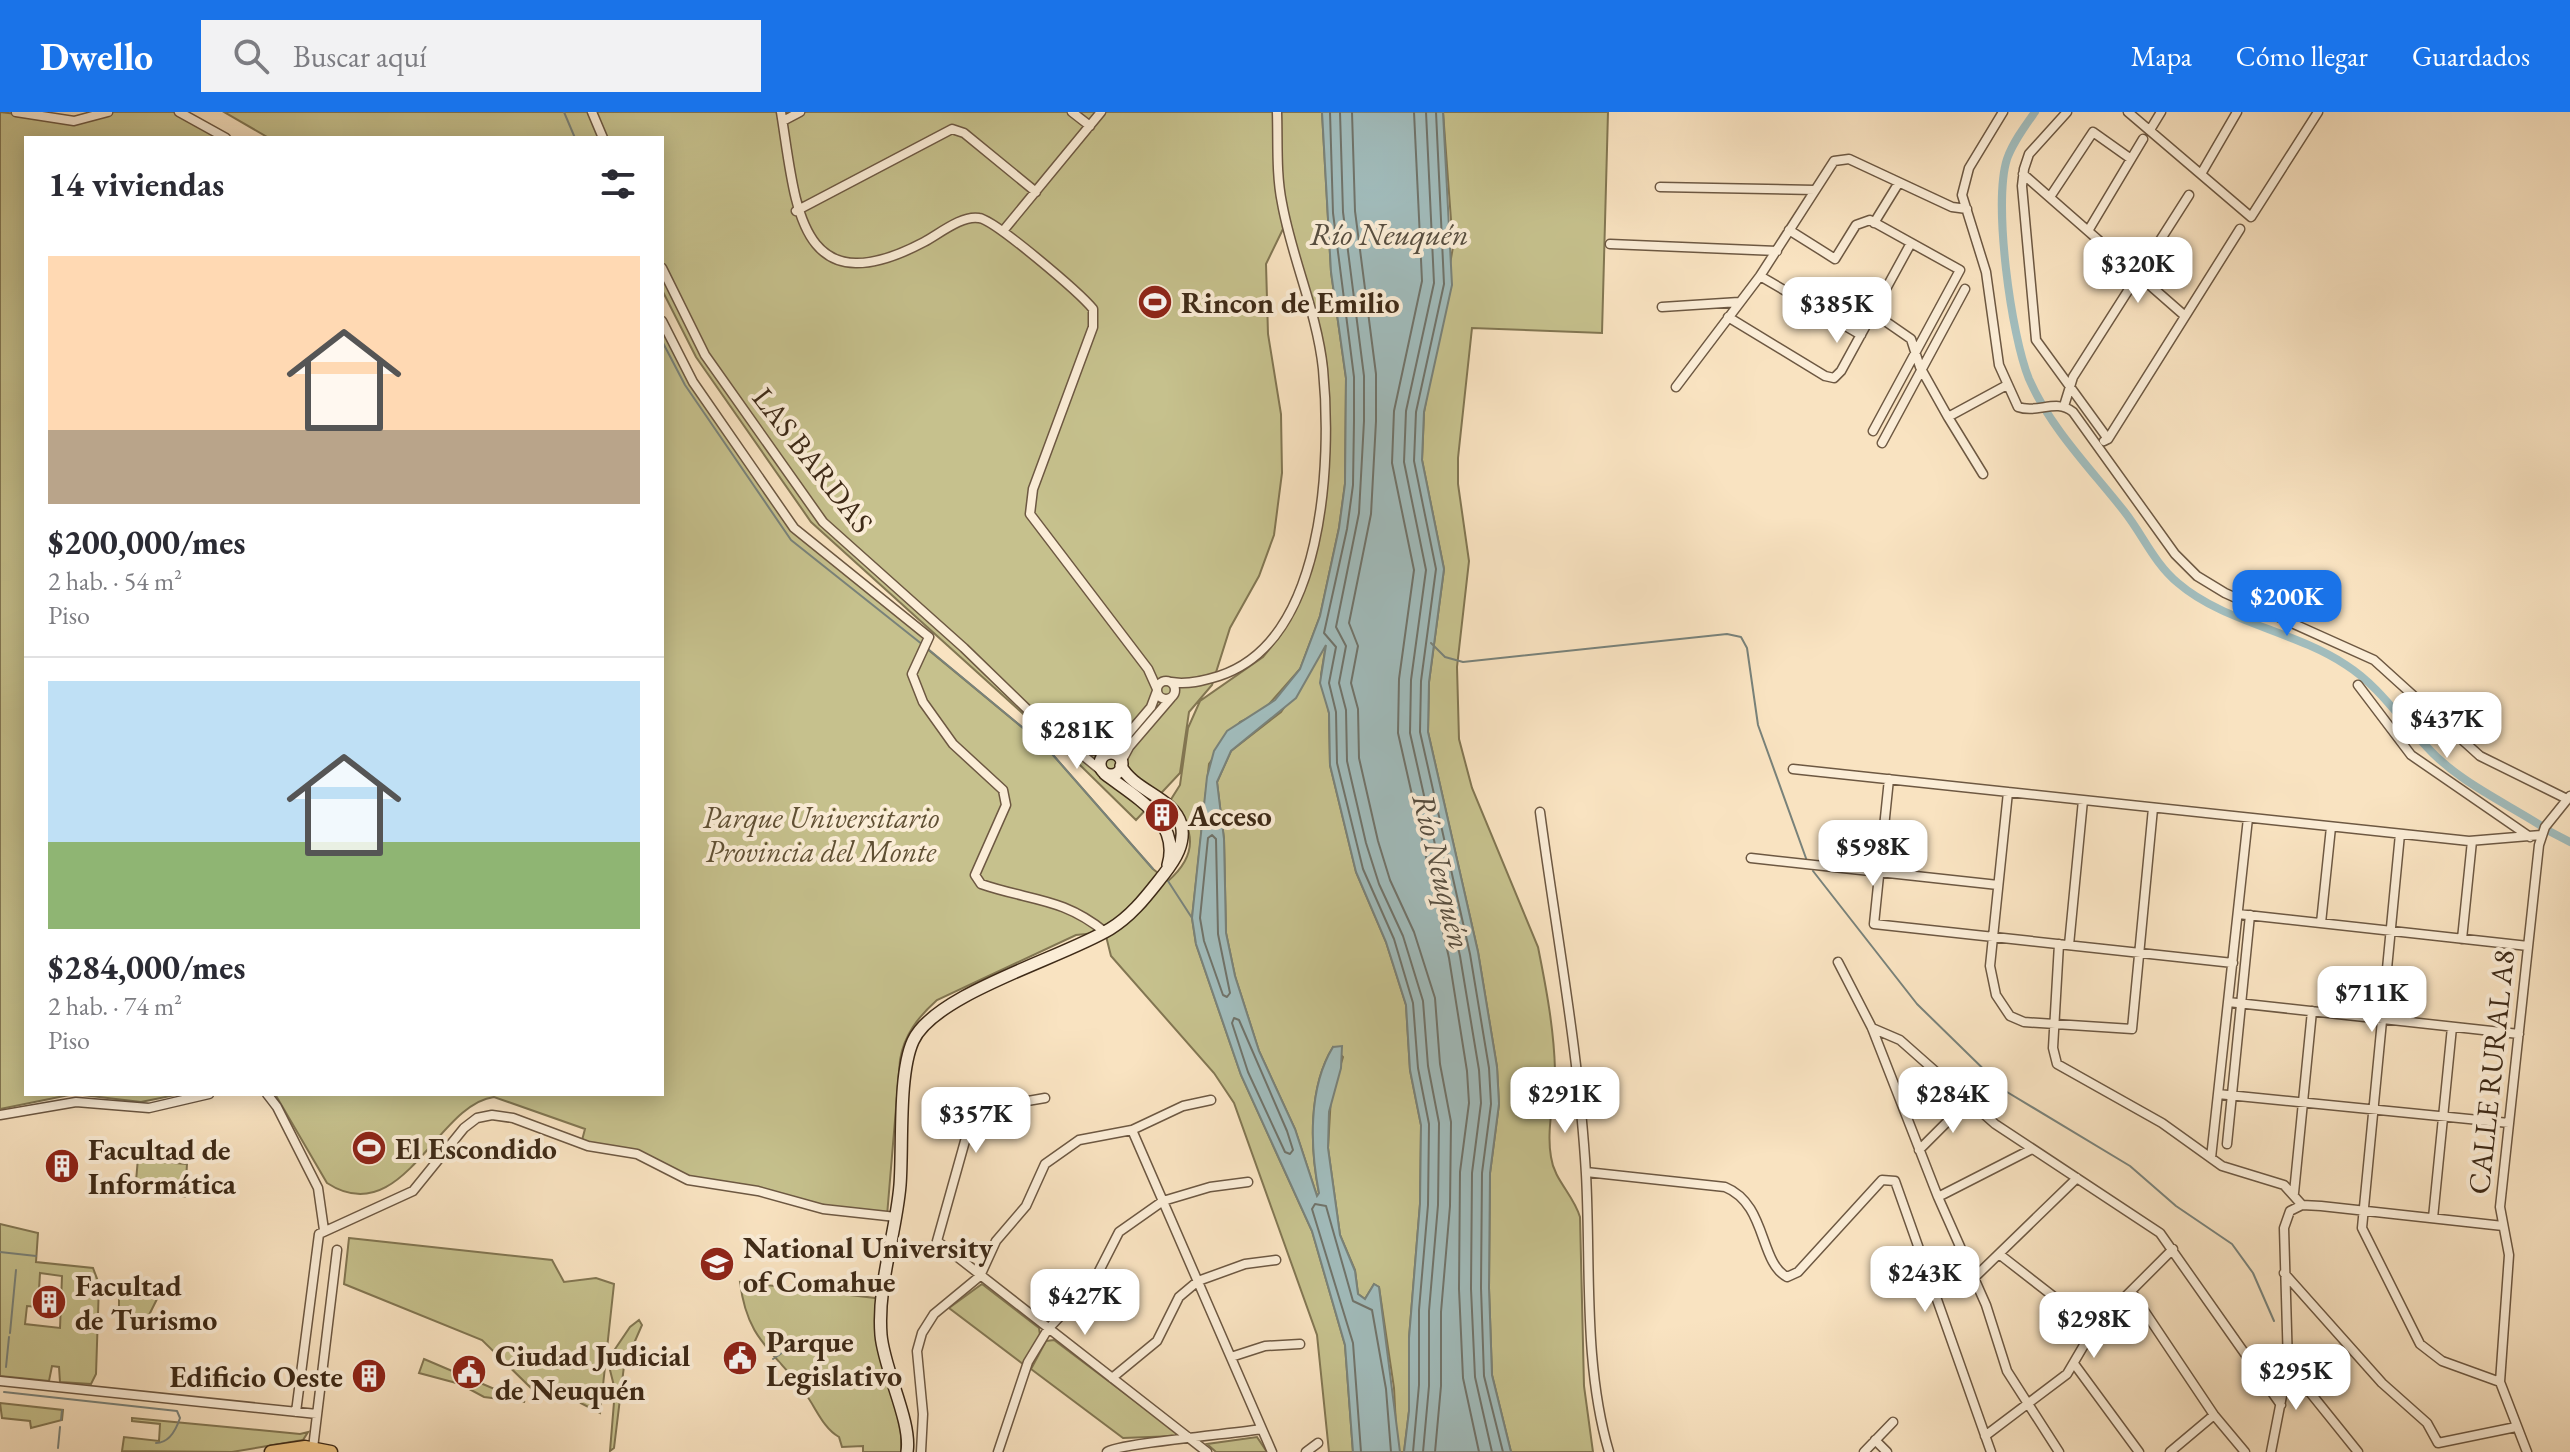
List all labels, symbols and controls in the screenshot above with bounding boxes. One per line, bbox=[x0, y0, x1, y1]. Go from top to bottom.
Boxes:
search box bbox=[201, 20, 761, 92]
text: Dwello bbox=[40, 32, 153, 81]
icon: search bbox=[229, 34, 273, 78]
text: Buscar aquí bbox=[293, 37, 427, 76]
text: Mapa bbox=[2131, 38, 2192, 74]
text: Cómo llegar bbox=[2236, 38, 2368, 74]
text: Guardados bbox=[2412, 38, 2530, 74]
text: 14 viviendas bbox=[48, 162, 224, 206]
icon: filters bbox=[596, 162, 640, 206]
water label: Río Neuquén bbox=[1309, 213, 1469, 255]
pin: $320K bbox=[2082, 237, 2194, 305]
text: $320K bbox=[2101, 246, 2175, 280]
pin: $385K bbox=[1781, 277, 1893, 345]
sports icon: Rincon de Emilio bbox=[1136, 283, 1174, 321]
place label: Rincon de Emilio bbox=[1181, 283, 1400, 322]
text: $385K bbox=[1800, 286, 1874, 320]
icon: home bbox=[272, 308, 416, 452]
street label: LAS BARDAS bbox=[744, 379, 882, 541]
text: $200,000/mes bbox=[48, 520, 246, 564]
text: 2 hab. · 54 m² bbox=[48, 564, 182, 598]
pin: $200K bbox=[2231, 570, 2343, 638]
text: $200K bbox=[2250, 579, 2324, 613]
text: Piso bbox=[48, 598, 90, 632]
pin: $437K bbox=[2391, 692, 2503, 760]
text: $437K bbox=[2410, 701, 2484, 735]
pin: $281K bbox=[1021, 703, 1133, 771]
text: $281K bbox=[1040, 712, 1114, 746]
icon: home bbox=[272, 733, 416, 877]
water label: Río Neuquén bbox=[1402, 789, 1482, 953]
building icon: Acceso bbox=[1143, 796, 1181, 834]
place label: Acceso bbox=[1187, 796, 1272, 835]
park label: Parque Universitario Provincia del Monte bbox=[703, 798, 939, 871]
pin: $598K bbox=[1817, 820, 1929, 888]
text: $598K bbox=[1836, 829, 1910, 863]
text: $284,000/mes bbox=[48, 945, 246, 989]
street label: CALLE RURAL A8 bbox=[2459, 948, 2523, 1196]
pin: $711K bbox=[2316, 966, 2428, 1034]
text: $711K bbox=[2335, 975, 2409, 1009]
text: 2 hab. · 74 m² bbox=[48, 989, 182, 1023]
text: Piso bbox=[48, 1023, 90, 1057]
pin: $291K bbox=[1509, 1067, 1621, 1135]
pin: $284K bbox=[1897, 1067, 2009, 1135]
text: $291K bbox=[1528, 1076, 1602, 1110]
text: $284K bbox=[1916, 1076, 1990, 1110]
pin: $357K bbox=[920, 1087, 1032, 1155]
text: $357K bbox=[939, 1096, 1013, 1130]
sports icon: El Escondido bbox=[350, 1129, 388, 1167]
place label: El Escondido bbox=[395, 1129, 557, 1168]
place label: Facultad de Informática bbox=[88, 1130, 237, 1203]
building icon: Facultad de Informática bbox=[43, 1147, 81, 1185]
place label: National University of Comahue bbox=[743, 1228, 994, 1301]
school or university icon: National University of Comahue bbox=[698, 1245, 736, 1283]
pin: $243K bbox=[1869, 1246, 1981, 1314]
text: $243K bbox=[1888, 1255, 1962, 1289]
place label: Facultad de Turismo bbox=[75, 1266, 217, 1339]
pin: $427K bbox=[1029, 1269, 1141, 1337]
text: $427K bbox=[1048, 1278, 1122, 1312]
building icon: Facultad de Turismo bbox=[30, 1283, 68, 1321]
pin: $298K bbox=[2038, 1292, 2150, 1360]
text: $298K bbox=[2057, 1301, 2131, 1335]
place label: Parque Legislativo bbox=[766, 1322, 902, 1395]
place label: Ciudad Judicial de Neuquén bbox=[495, 1336, 691, 1409]
public building icon: Parque Legislativo bbox=[721, 1339, 759, 1377]
pin: $295K bbox=[2240, 1344, 2352, 1412]
public building icon: Ciudad Judicial de Neuquén bbox=[450, 1353, 488, 1391]
text: $295K bbox=[2259, 1353, 2333, 1387]
place label: Edificio Oeste bbox=[169, 1357, 343, 1396]
building icon: Edificio Oeste bbox=[350, 1357, 388, 1395]

